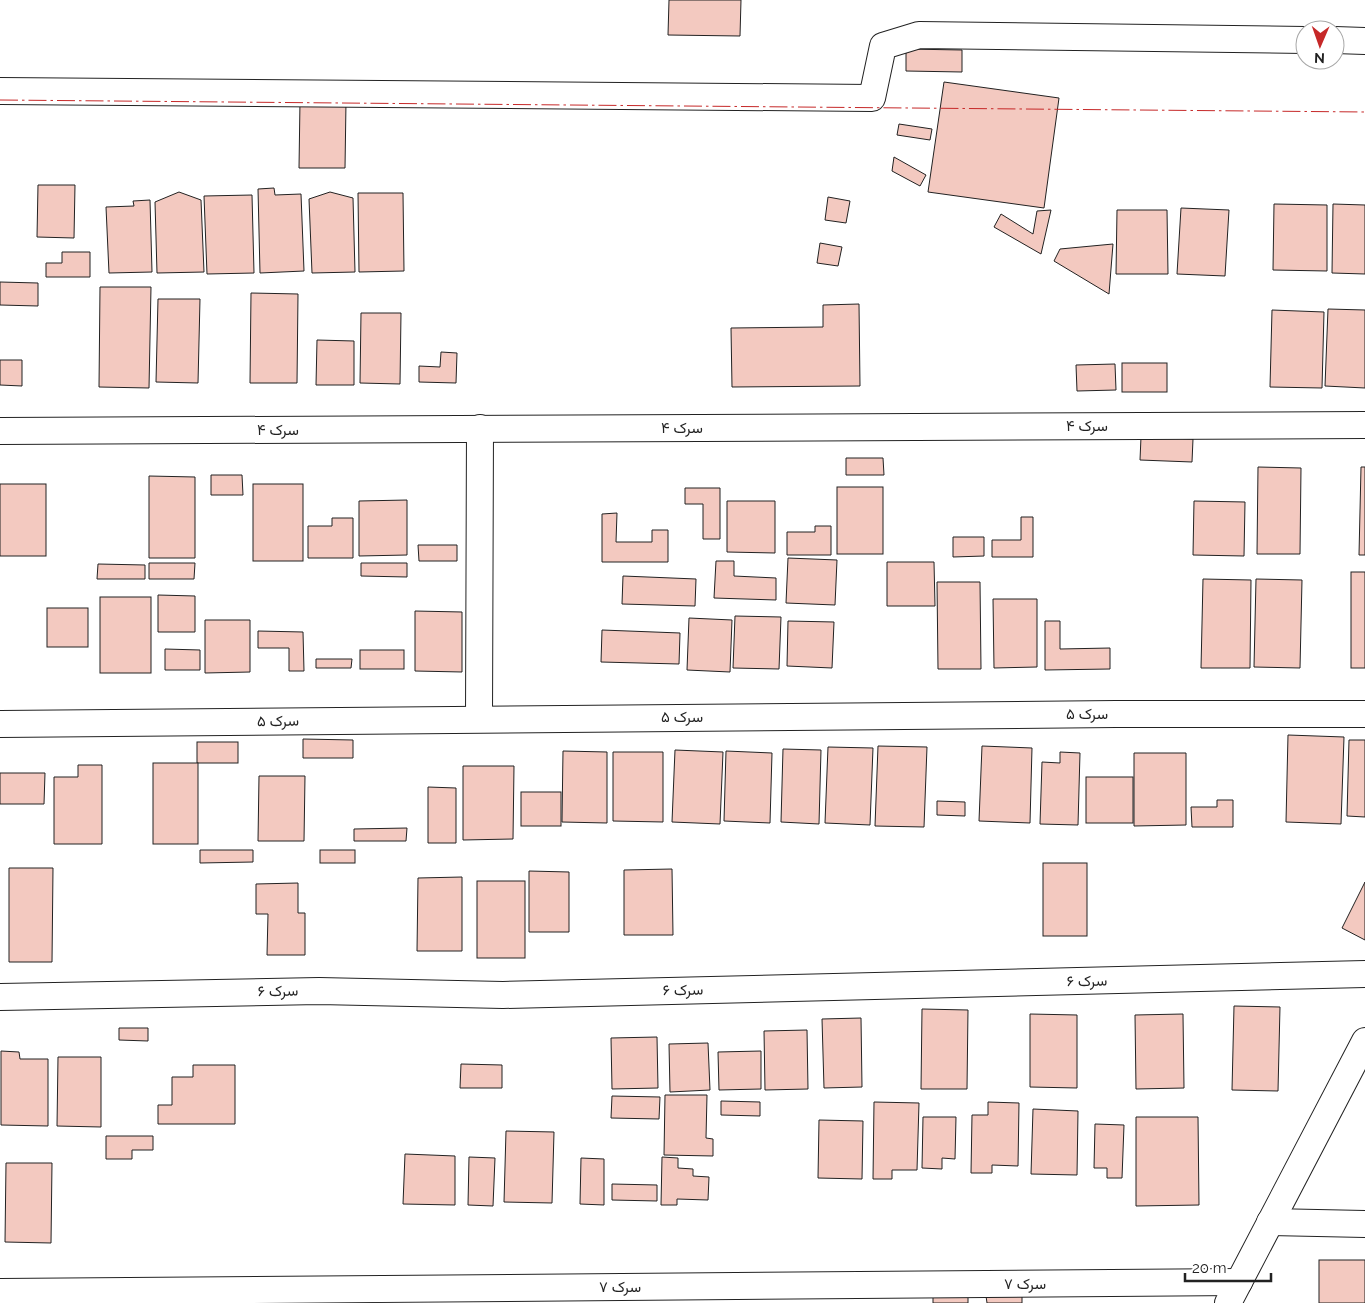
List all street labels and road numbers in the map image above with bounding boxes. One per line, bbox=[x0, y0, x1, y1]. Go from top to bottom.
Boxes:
street label: سرک ۴ bbox=[1066, 417, 1108, 435]
street label: سرک ۴ bbox=[661, 419, 703, 437]
street label: سرک ۴ bbox=[257, 421, 299, 439]
street label: سرک ۵ bbox=[1066, 705, 1108, 723]
street label: سرک ۵ bbox=[661, 708, 703, 726]
street label: سرک ۵ bbox=[257, 712, 299, 730]
street label: سرک ۶ bbox=[1067, 972, 1108, 990]
street label: سرک ۶ bbox=[663, 981, 704, 999]
street label: سرک ۶ bbox=[258, 982, 299, 1000]
street label: سرک ۷ bbox=[1004, 1275, 1046, 1293]
street label: سرک ۷ bbox=[599, 1278, 641, 1296]

